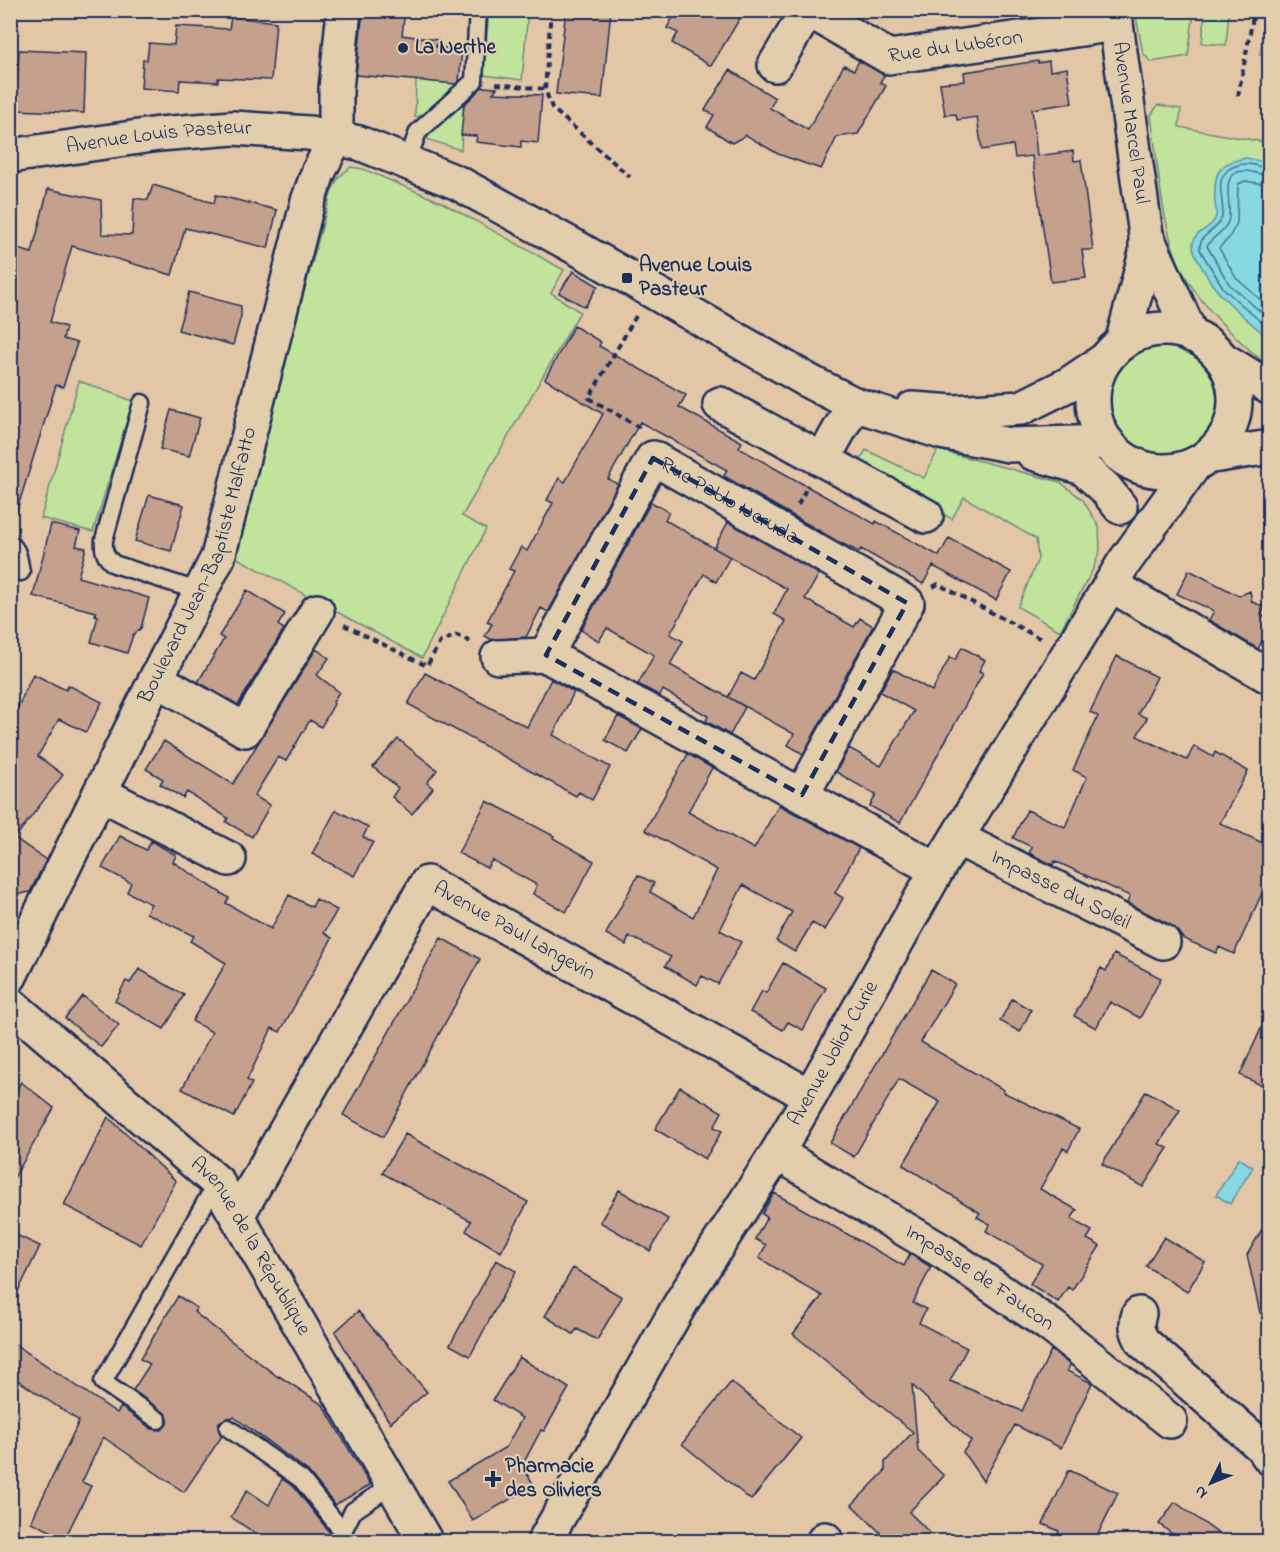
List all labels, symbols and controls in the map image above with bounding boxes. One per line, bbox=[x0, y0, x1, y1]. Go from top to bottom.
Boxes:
street label: Rue du Lubéron bbox=[886, 23, 1025, 72]
place label: La Nerthe bbox=[415, 33, 496, 63]
street label: Avenue Marcel Paul bbox=[1104, 40, 1156, 206]
marker: La Nerthe bbox=[396, 41, 410, 55]
street label: Avenue Louis Pasteur bbox=[64, 113, 253, 163]
place label: Avenue Louis Pasteur bbox=[639, 251, 752, 305]
marker: Avenue Louis Pasteur bbox=[620, 271, 634, 285]
street label: Boulevard Jean-Baptiste Malfatto bbox=[131, 424, 265, 710]
street label: Rue Pablo Neruda bbox=[654, 450, 804, 553]
street label: Impasse du Soleil bbox=[985, 842, 1136, 938]
street label: Avenue Paul Langevin bbox=[427, 874, 601, 989]
street label: Avenue Joliot Curie bbox=[781, 975, 887, 1132]
street label: Avenue de la République bbox=[183, 1150, 318, 1342]
street label: Impasse de Faucon bbox=[899, 1217, 1060, 1339]
place label: Pharmacie des Oliviers bbox=[505, 1452, 602, 1506]
north arrow bbox=[1181, 1453, 1241, 1513]
marker: Pharmacie des Oliviers bbox=[486, 1472, 500, 1486]
text: N bbox=[1189, 1480, 1214, 1504]

